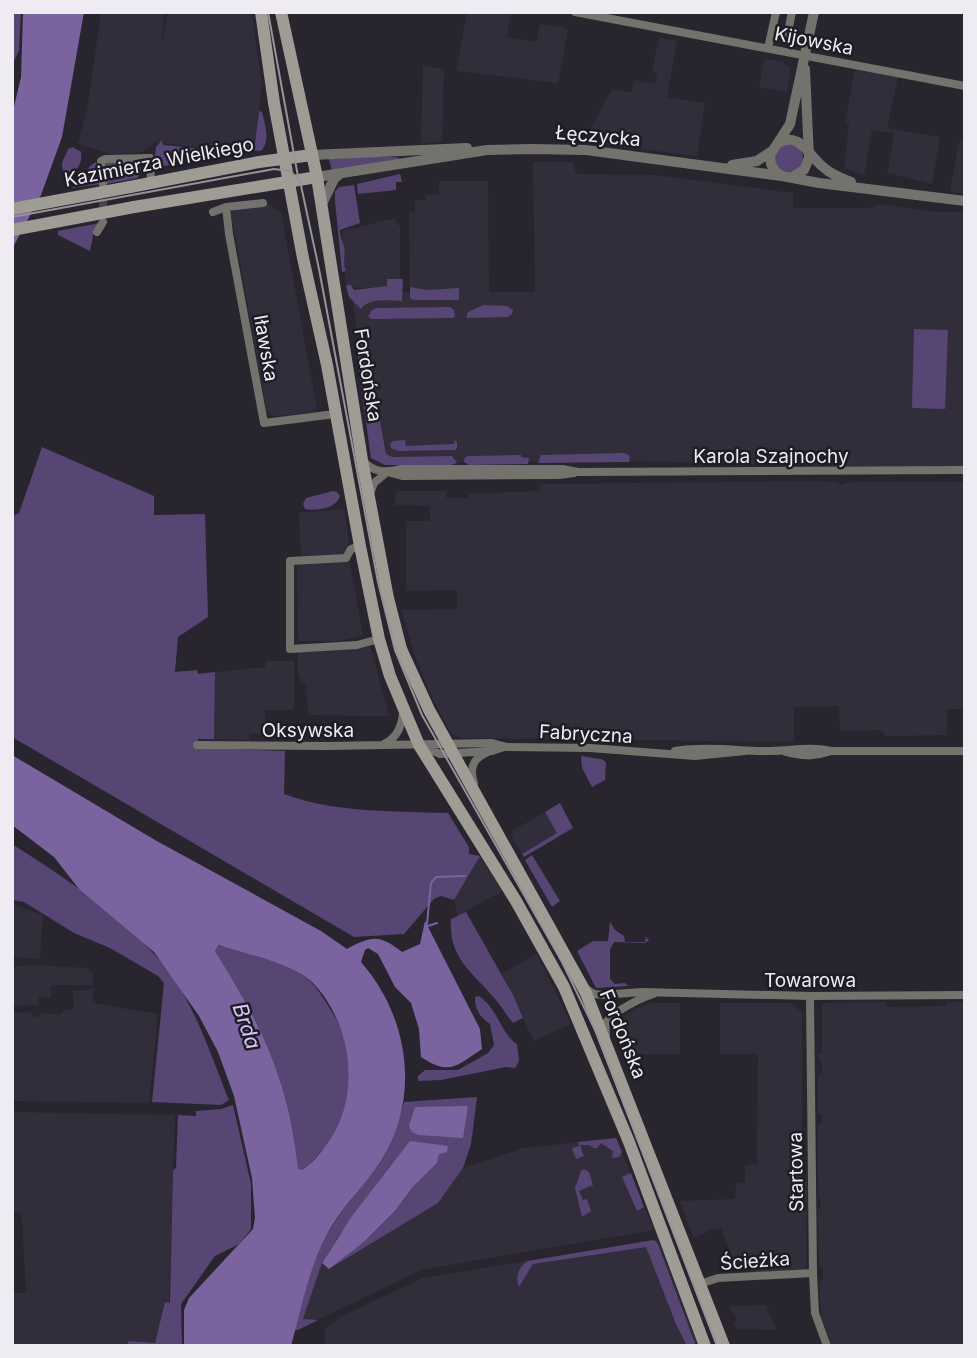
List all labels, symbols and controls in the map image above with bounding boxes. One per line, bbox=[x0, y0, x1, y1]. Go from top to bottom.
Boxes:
street label: Kijowska bbox=[773, 22, 855, 60]
street label: Łęczycka bbox=[554, 121, 642, 151]
street label: Kazimierza Wielkiego bbox=[62, 132, 256, 192]
street label: Iławska bbox=[249, 313, 283, 383]
street label: Fordońska bbox=[349, 327, 387, 423]
street label: Karola Szajnochy bbox=[693, 445, 849, 468]
street label: Oksywska bbox=[262, 719, 354, 742]
street label: Fabryczna bbox=[539, 720, 633, 748]
street label: Towarowa bbox=[764, 969, 856, 992]
street label: Fordońska bbox=[595, 986, 651, 1082]
water label: Brda bbox=[228, 1000, 267, 1052]
street label: Startowa bbox=[784, 1132, 808, 1212]
street label: Ścieżka bbox=[719, 1247, 791, 1275]

